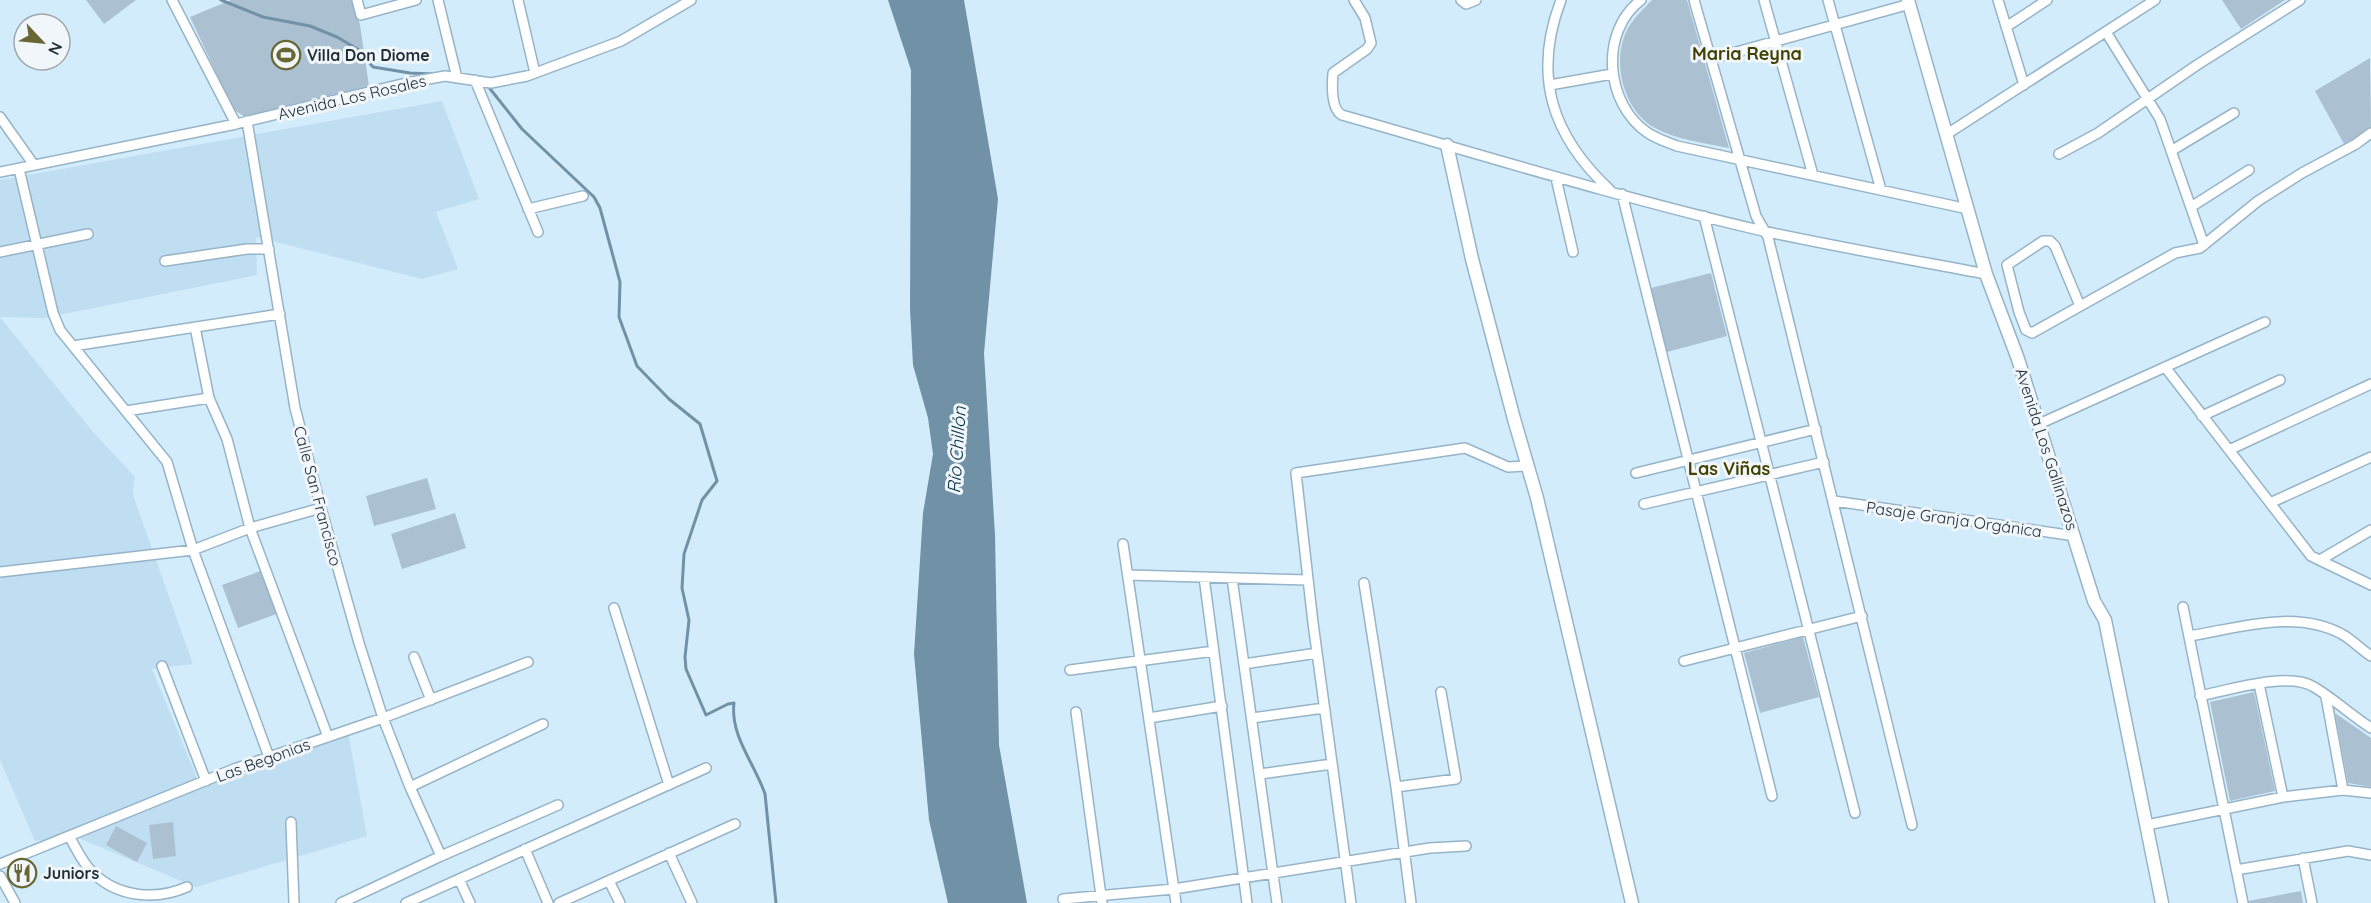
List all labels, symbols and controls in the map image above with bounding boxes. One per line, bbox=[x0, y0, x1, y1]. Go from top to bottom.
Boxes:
north arrow bbox=[12, 12, 72, 72]
text: N bbox=[44, 39, 67, 58]
sports icon: Villa Don Diome bbox=[270, 39, 302, 71]
district label: Maria Reyna bbox=[1692, 42, 1802, 65]
place label: Villa Don Diome bbox=[307, 45, 430, 65]
street label: Avenida Los Rosales bbox=[276, 70, 428, 124]
street label: Avenida Los Gallinazos bbox=[2011, 365, 2083, 533]
water label: Río Chillón bbox=[942, 405, 971, 494]
street label: Calle San Francisco bbox=[290, 424, 346, 568]
district label: Las Viñas bbox=[1688, 457, 1770, 480]
street label: Pasaje Granja Orgánica bbox=[1865, 497, 2043, 541]
street label: Las Begonias bbox=[213, 734, 313, 786]
restaurant icon: Juniors bbox=[6, 857, 38, 889]
place label: Juniors bbox=[43, 863, 99, 883]

